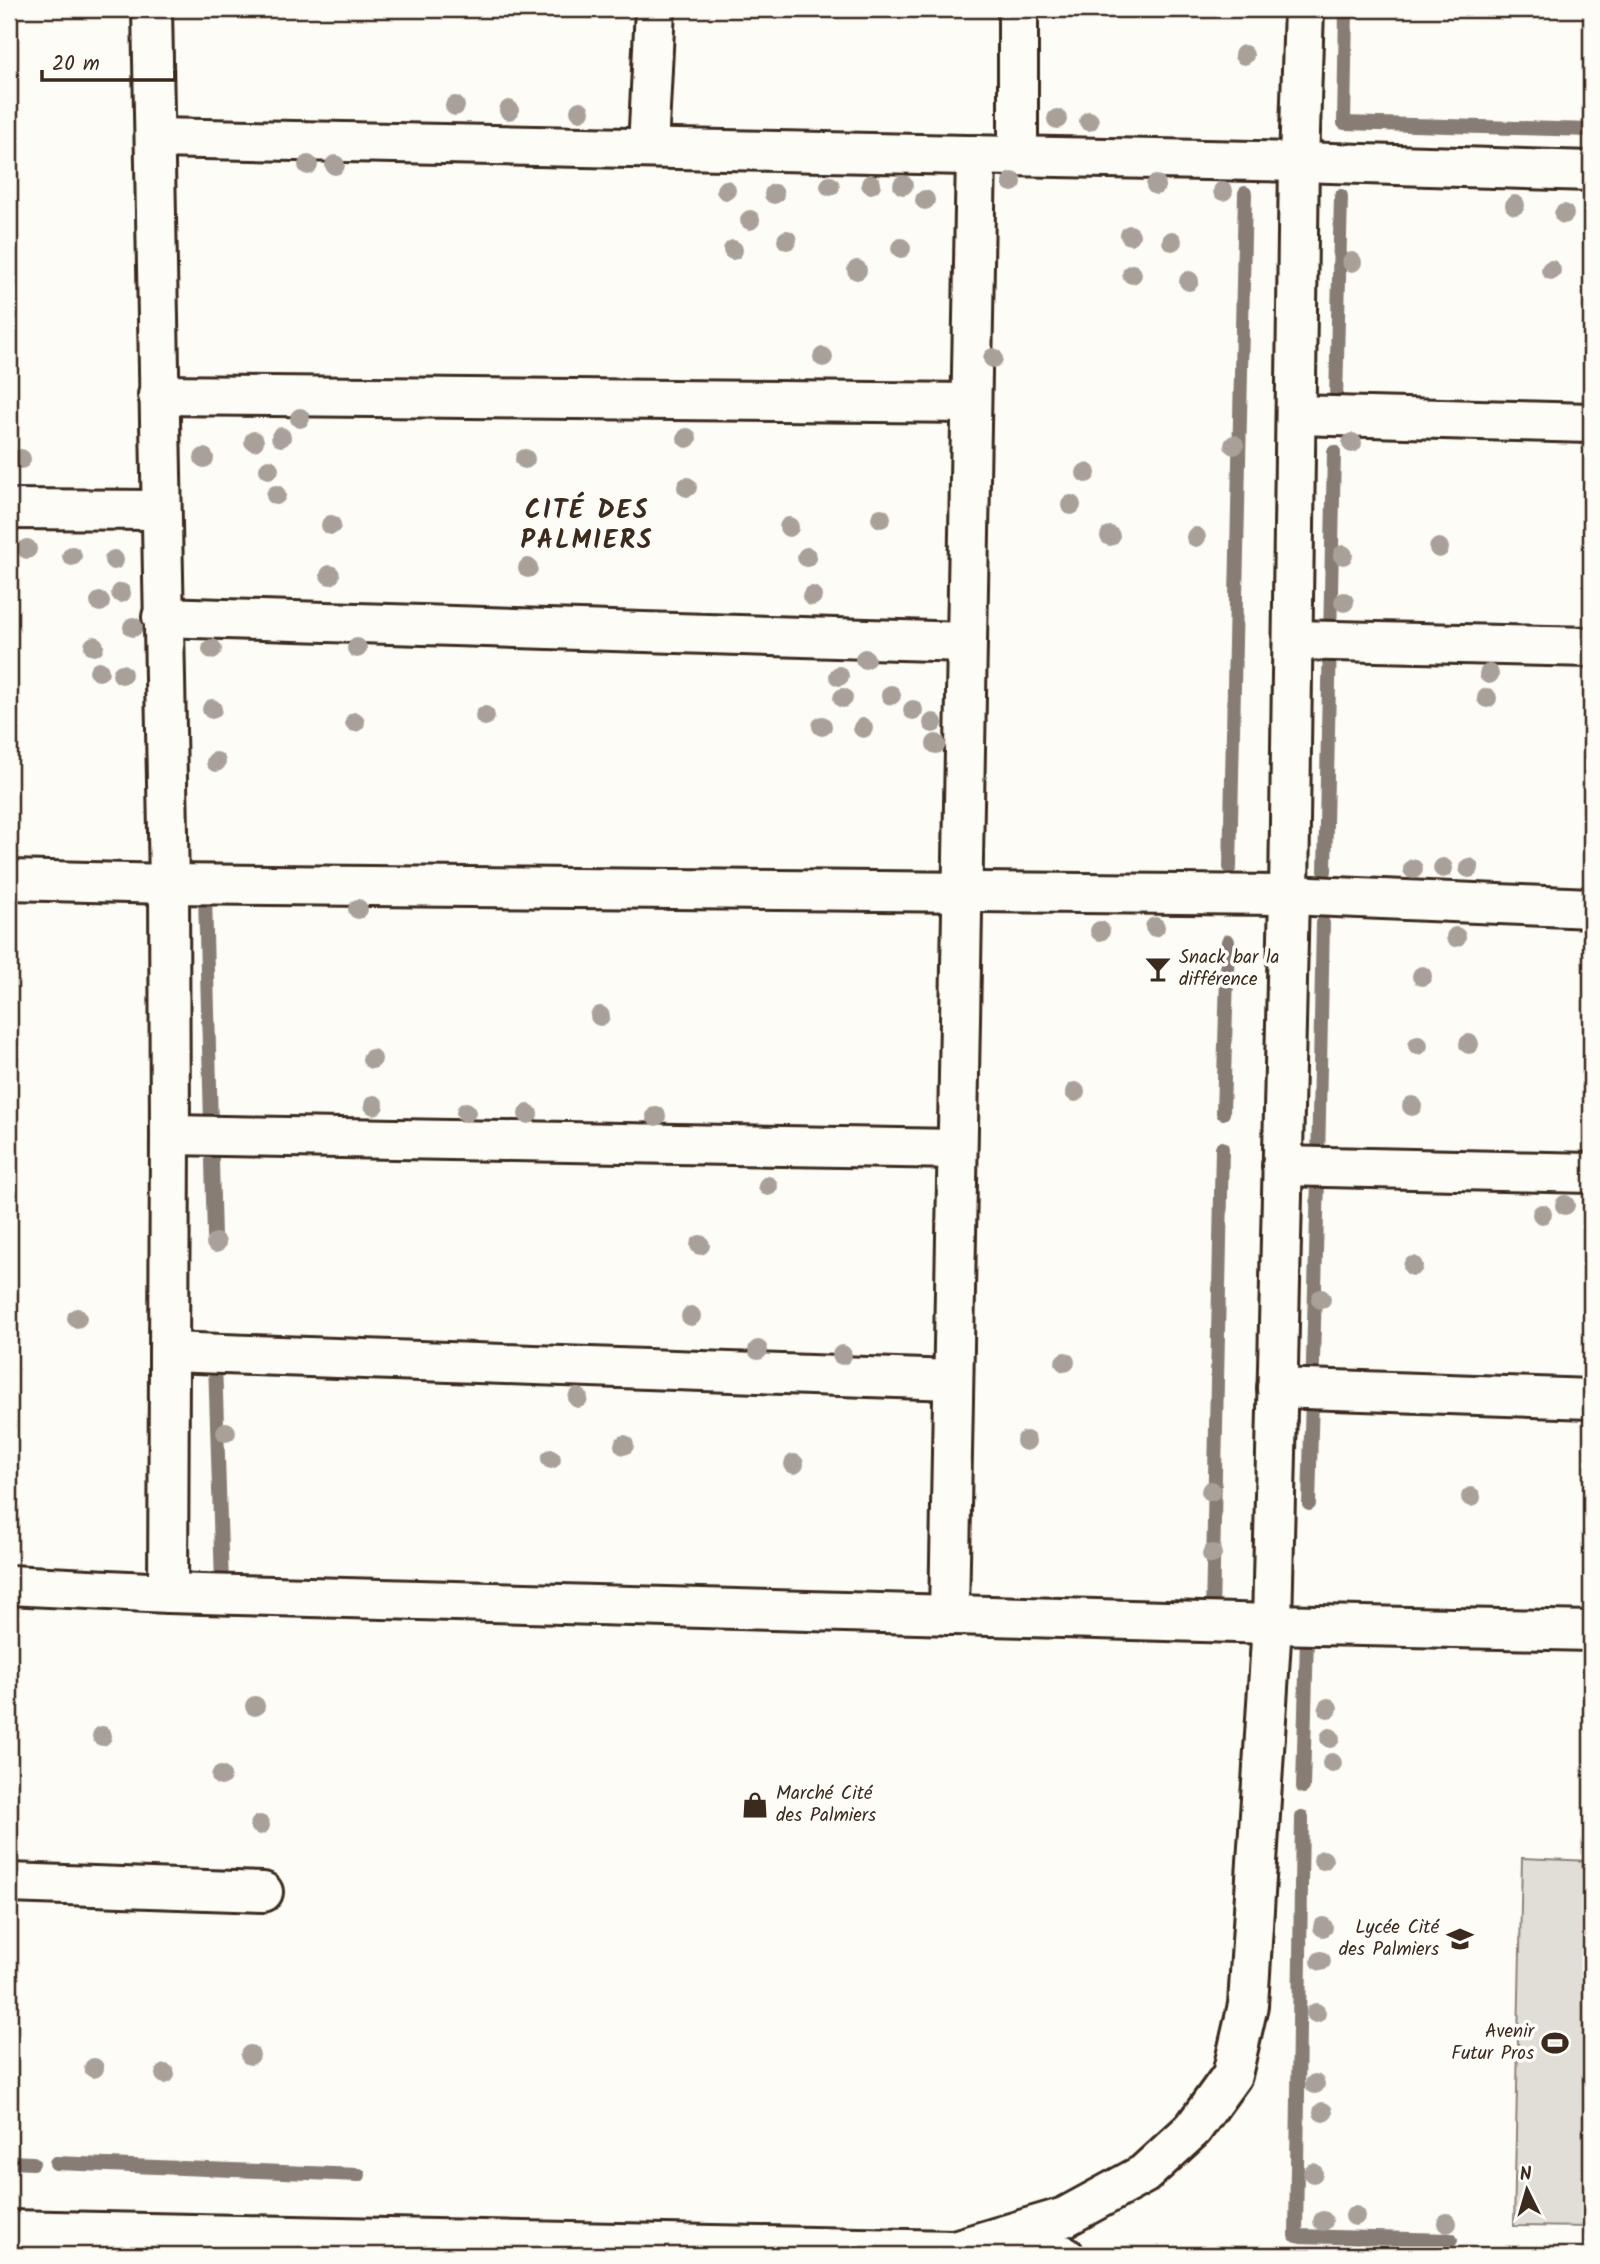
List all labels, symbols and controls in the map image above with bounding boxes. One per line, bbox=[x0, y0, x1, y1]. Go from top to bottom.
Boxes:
scale bar bbox=[42, 38, 175, 82]
text: 20 m bbox=[52, 48, 100, 81]
district label: CITÉ DES PALMIERS bbox=[521, 490, 653, 562]
place label: Snack bar la différence bbox=[1179, 943, 1279, 995]
bar icon: Snack bar la différence bbox=[1143, 954, 1173, 984]
place label: Marché Cité des Palmiers bbox=[776, 1779, 876, 1831]
shop icon: Marché Cité des Palmiers bbox=[740, 1790, 770, 1820]
place label: Lycée Cité des Palmiers bbox=[1339, 1913, 1440, 1965]
school or university icon: Lycée Cité des Palmiers bbox=[1445, 1924, 1475, 1954]
place label: Avenir Futur Pros bbox=[1451, 2017, 1536, 2069]
sports icon: Avenir Futur Pros bbox=[1540, 2028, 1570, 2058]
north arrow bbox=[1492, 2156, 1562, 2226]
text: N bbox=[1518, 2160, 1533, 2191]

